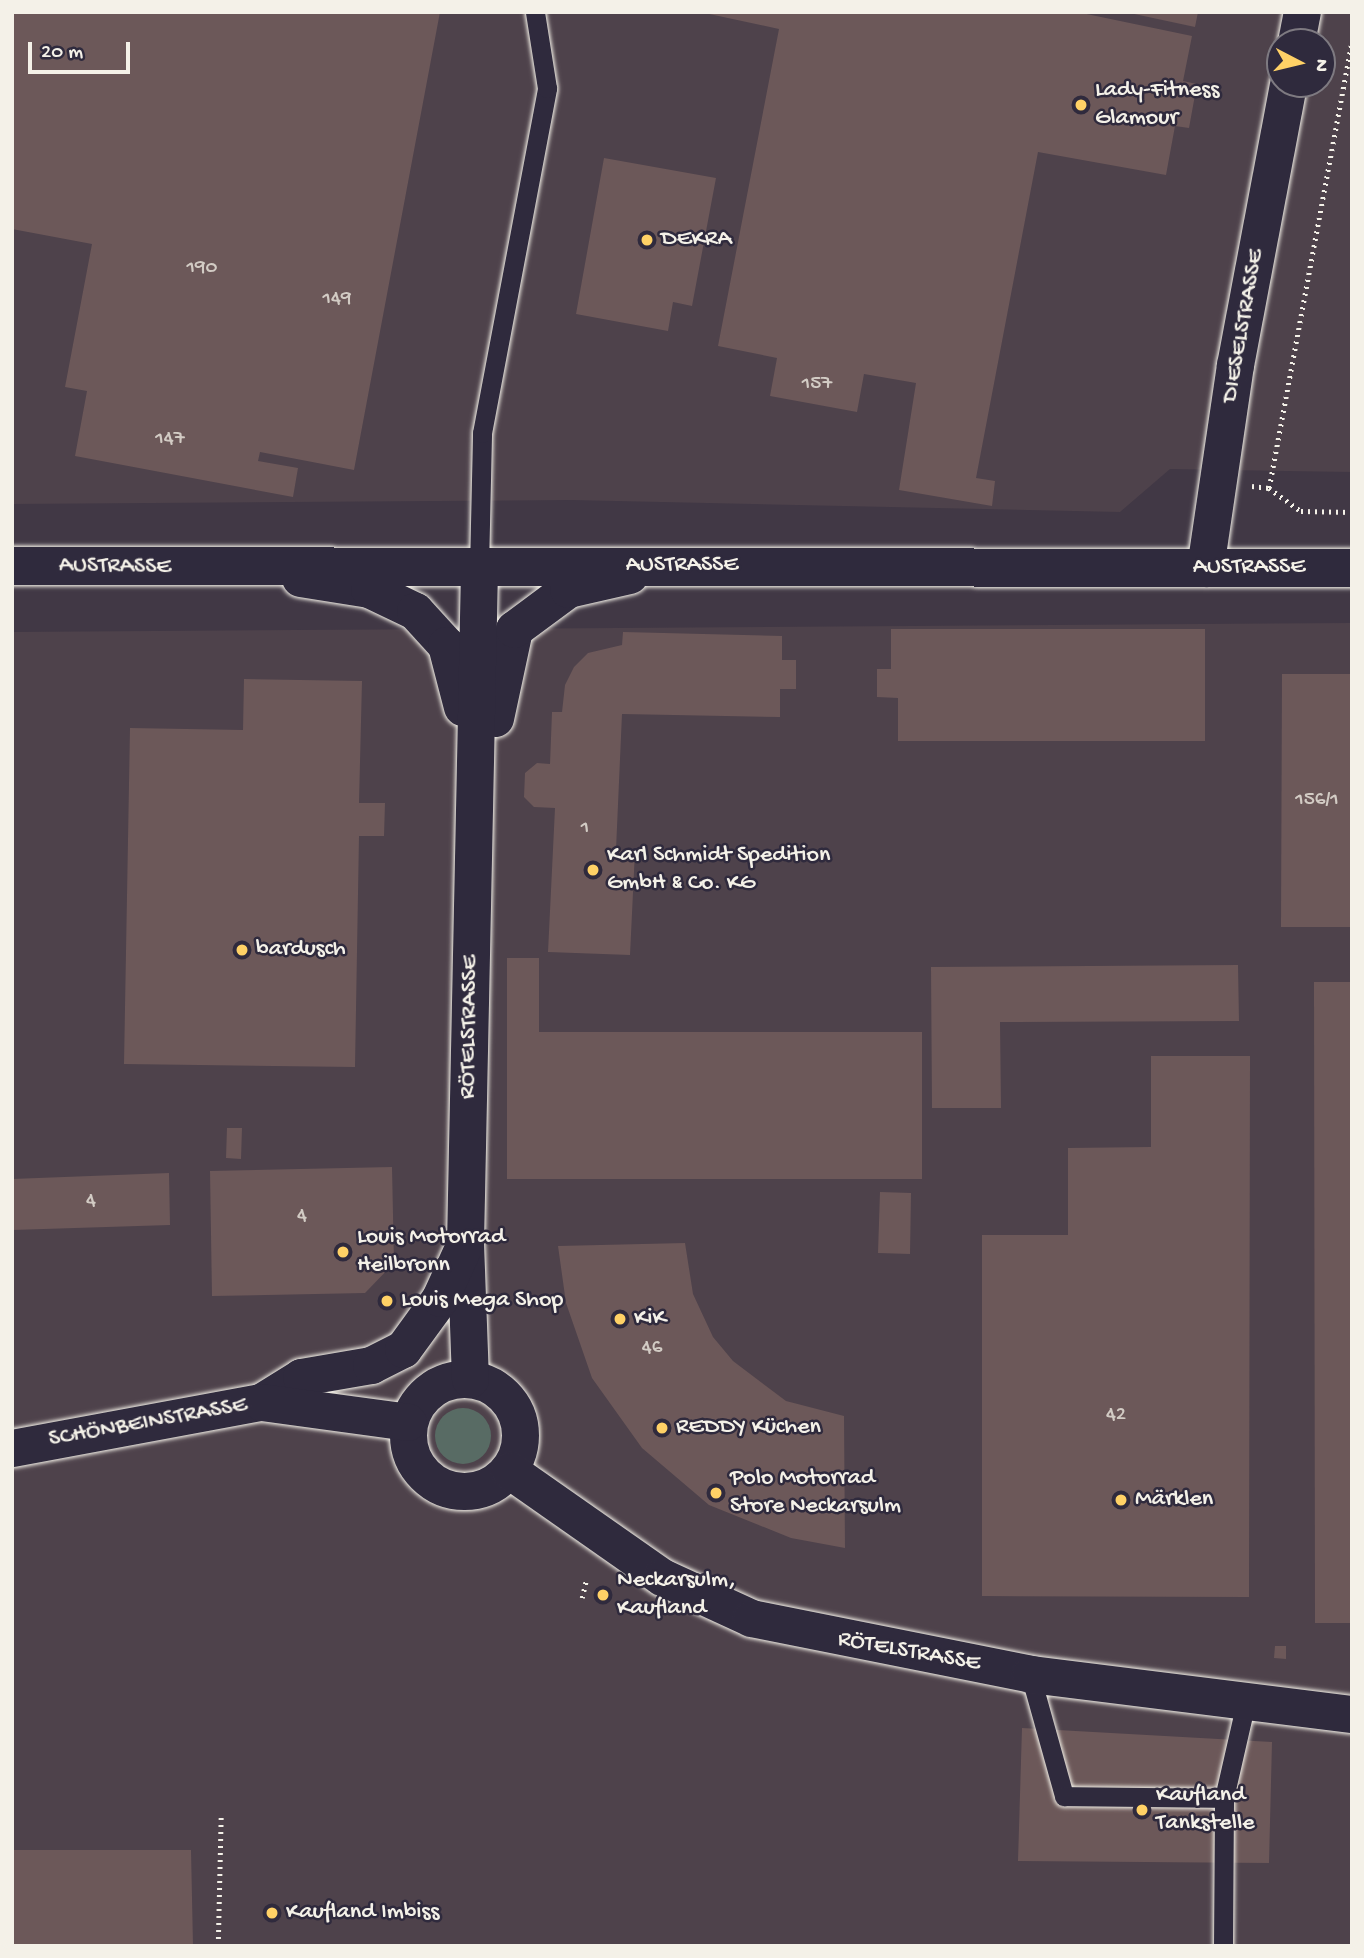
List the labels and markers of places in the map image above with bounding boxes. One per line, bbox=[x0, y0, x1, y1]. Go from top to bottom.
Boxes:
place label: Lady-Fitness Glamour bbox=[1095, 77, 1219, 133]
marker: Lady-Fitness Glamour bbox=[1073, 97, 1089, 113]
place label: DEKRA bbox=[661, 226, 732, 254]
marker: DEKRA bbox=[639, 232, 655, 248]
place label: Karl Schmidt Spedition GmbH & Co. KG bbox=[607, 842, 830, 898]
marker: Karl Schmidt Spedition GmbH & Co. KG bbox=[585, 862, 601, 878]
place label: bardusch bbox=[256, 936, 346, 964]
marker: bardusch bbox=[234, 942, 250, 958]
place label: Louis Motorrad Heilbronn bbox=[357, 1224, 505, 1280]
marker: Louis Motorrad Heilbronn bbox=[335, 1244, 351, 1260]
place label: Louis Mega Shop bbox=[401, 1287, 563, 1315]
marker: Louis Mega Shop bbox=[379, 1293, 395, 1309]
place label: KiK bbox=[634, 1305, 666, 1333]
marker: KiK bbox=[612, 1311, 628, 1327]
place label: REDDY Küchen bbox=[676, 1414, 821, 1442]
marker: REDDY Küchen bbox=[654, 1420, 670, 1436]
place label: Polo Motorrad Store Neckarsulm bbox=[730, 1465, 901, 1521]
marker: Polo Motorrad Store Neckarsulm bbox=[708, 1485, 724, 1501]
place label: Märklen bbox=[1135, 1486, 1213, 1514]
marker: Märklen bbox=[1113, 1492, 1129, 1508]
place label: Neckarsulm, Kaufland bbox=[617, 1567, 736, 1623]
marker: Neckarsulm, Kaufland bbox=[595, 1587, 611, 1603]
place label: Kaufland Tankstelle bbox=[1156, 1782, 1255, 1838]
marker: Kaufland Tankstelle bbox=[1134, 1802, 1150, 1818]
place label: Kaufland Imbiss bbox=[286, 1899, 439, 1927]
marker: Kaufland Imbiss bbox=[264, 1905, 280, 1921]

